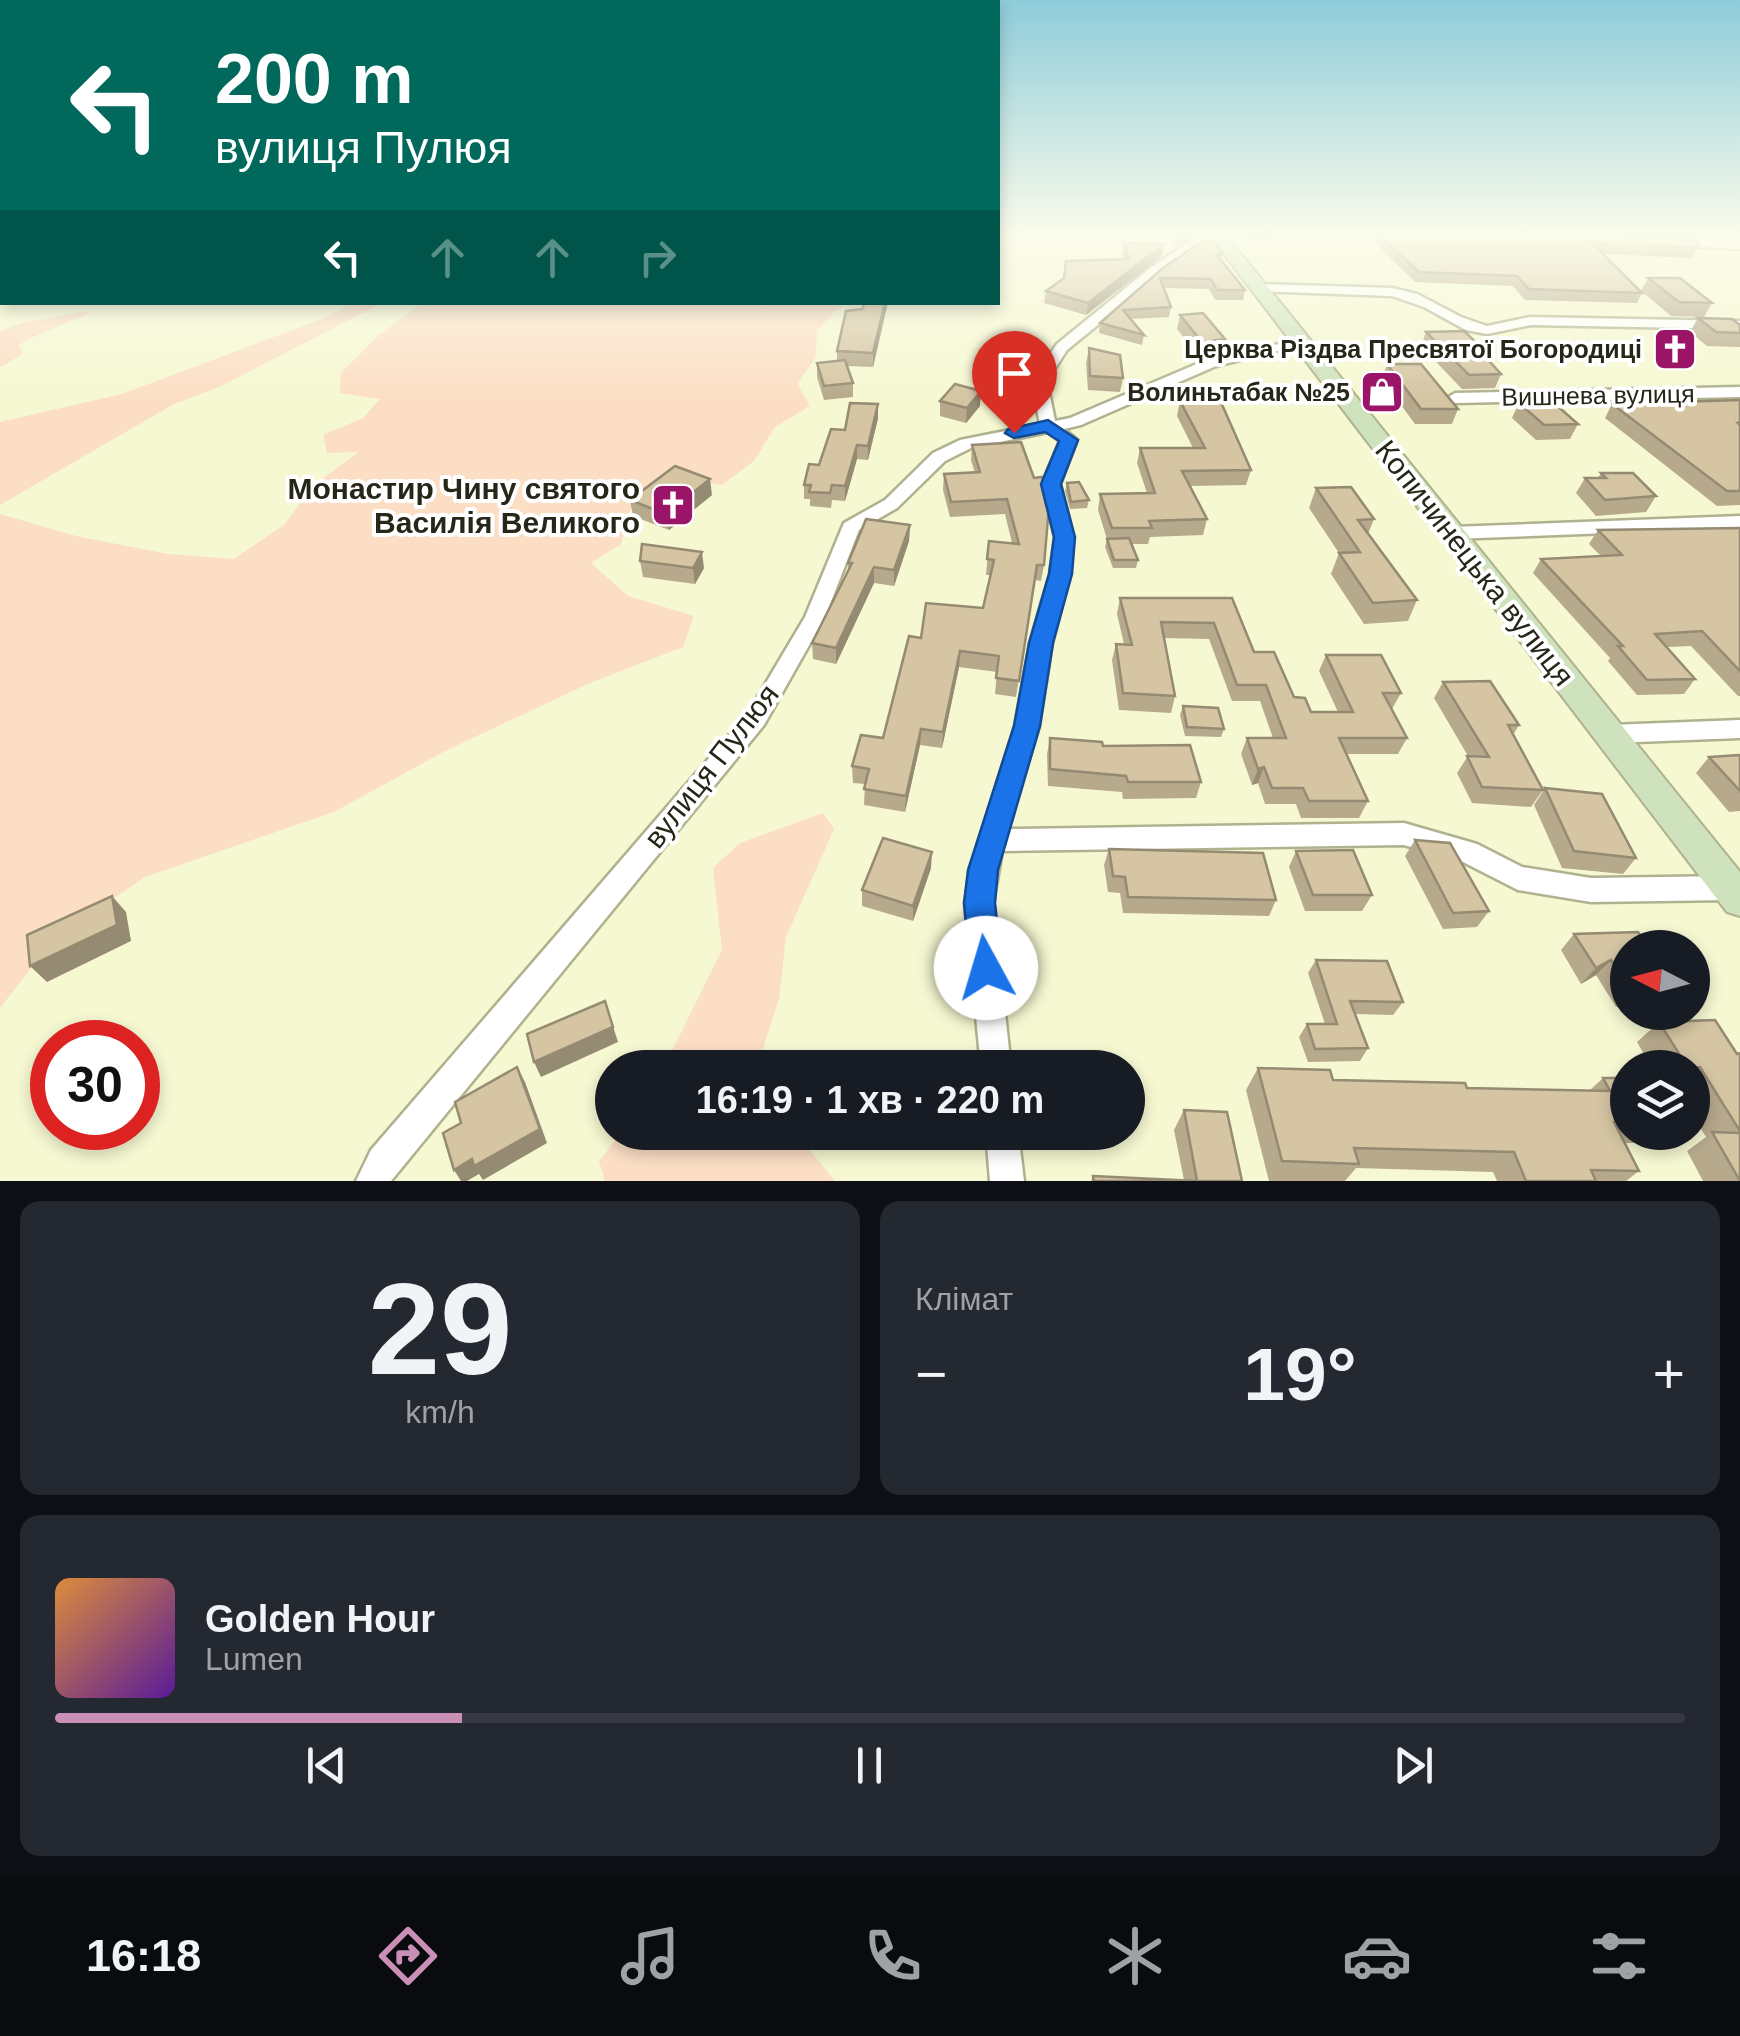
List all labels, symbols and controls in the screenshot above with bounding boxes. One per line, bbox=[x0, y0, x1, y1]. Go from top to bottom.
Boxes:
icon: left bbox=[50, 40, 180, 170]
text: 200 m bbox=[215, 40, 413, 118]
text: вулиця Пулюя bbox=[215, 122, 512, 173]
icon: left bbox=[315, 230, 370, 285]
icon: ahead bbox=[420, 230, 475, 285]
icon: ahead bbox=[525, 230, 580, 285]
icon: right bbox=[630, 230, 685, 285]
church icon: Церква Різдва Пресвятої Богородиці bbox=[1652, 326, 1698, 372]
pin bbox=[972, 331, 1057, 434]
place label: Церква Різдва Пресвятої Богородиці bbox=[1184, 335, 1642, 363]
icon: arrive bbox=[987, 346, 1042, 401]
shop icon: Волиньтабак №25 bbox=[1359, 369, 1405, 415]
place label: Волиньтабак №25 bbox=[1127, 378, 1350, 406]
street label: Вишнева вулиця bbox=[1501, 379, 1695, 411]
street label: Копичинецька вулиця bbox=[1369, 434, 1581, 692]
place label: Монастир Чину святого Василія Великого bbox=[287, 472, 640, 539]
church icon: Монастир Чину святого Василія Великого bbox=[650, 482, 696, 528]
street label: вулиця Пулюя bbox=[637, 678, 785, 854]
position arrow bbox=[934, 916, 1038, 1020]
north arrow bbox=[1610, 930, 1710, 1030]
map controls bbox=[1610, 930, 1710, 1150]
speed limit sign: 30 bbox=[30, 1020, 160, 1150]
button: layers bbox=[1610, 1050, 1710, 1150]
text: 16:19 · 1 хв · 220 m bbox=[696, 1079, 1044, 1121]
text: 29 bbox=[368, 1256, 512, 1402]
text: Клімат bbox=[915, 1281, 1013, 1317]
text: 19° bbox=[1243, 1332, 1357, 1416]
text: − bbox=[915, 1343, 947, 1405]
text: + bbox=[1653, 1343, 1685, 1405]
text: km/h bbox=[405, 1394, 475, 1430]
text: Golden Hour bbox=[205, 1598, 435, 1640]
text: Lumen bbox=[205, 1641, 303, 1677]
icon: previous bbox=[299, 1738, 354, 1793]
icon: pause bbox=[842, 1738, 897, 1793]
icon: next bbox=[1386, 1738, 1441, 1793]
icon: directions bbox=[373, 1921, 443, 1991]
icon: music bbox=[615, 1921, 685, 1991]
icon: phone bbox=[858, 1921, 928, 1991]
icon: climate bbox=[1100, 1921, 1170, 1991]
icon: car bbox=[1342, 1921, 1412, 1991]
icon: filters bbox=[1584, 1921, 1654, 1991]
text: 16:18 bbox=[86, 1930, 201, 1981]

